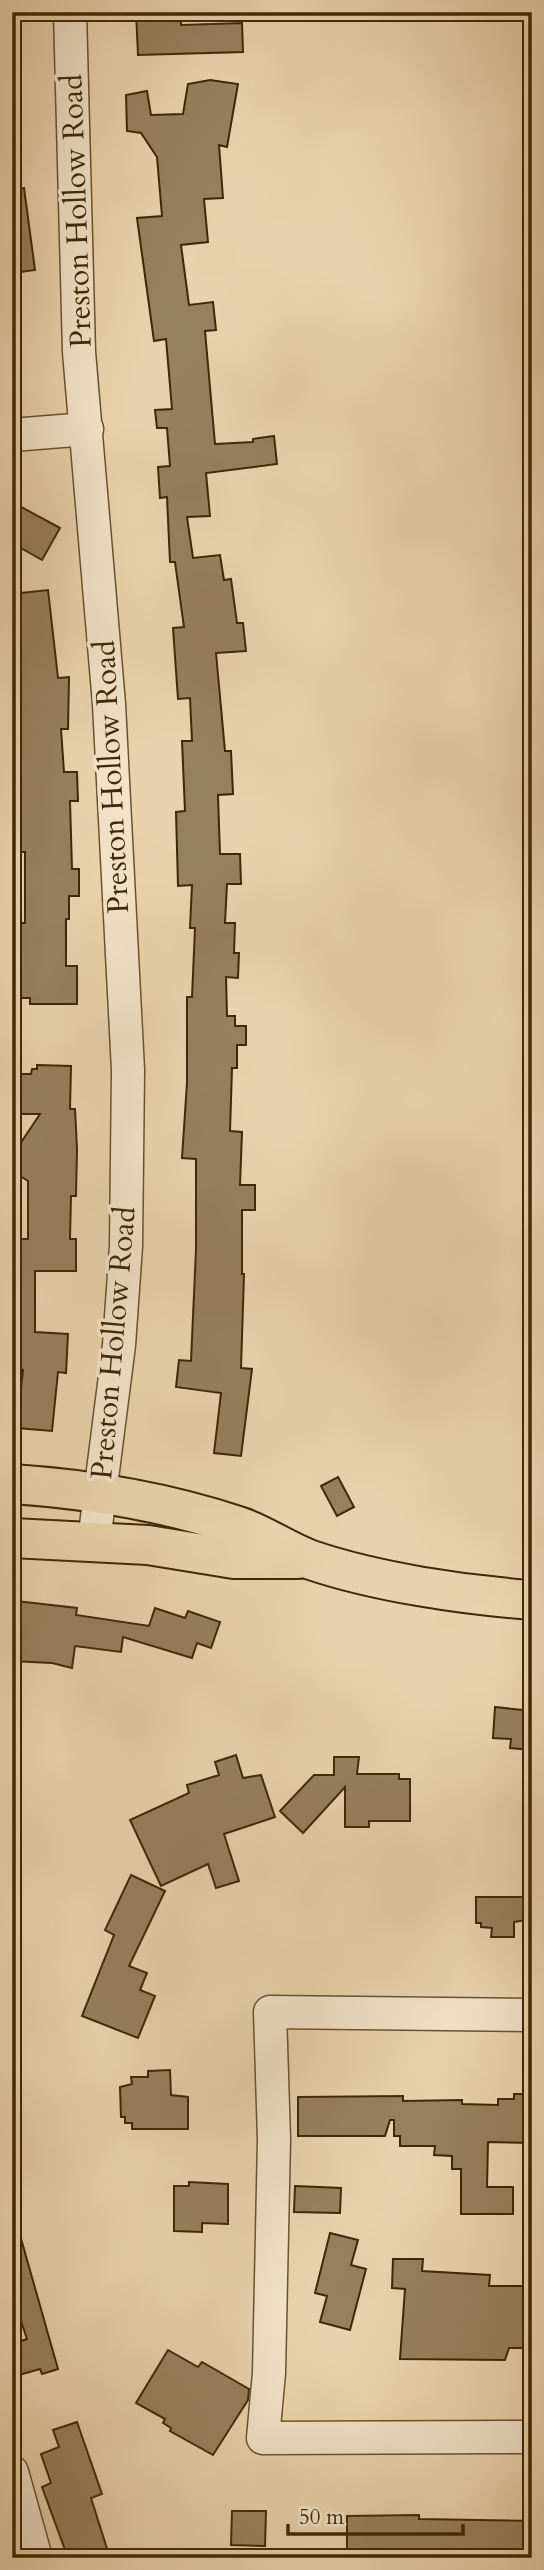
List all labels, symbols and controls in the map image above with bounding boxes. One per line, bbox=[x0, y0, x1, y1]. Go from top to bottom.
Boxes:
street label: Preston Hollow Road bbox=[51, 73, 102, 349]
street label: Preston Hollow Road bbox=[84, 639, 139, 915]
street label: Preston Hollow Road bbox=[81, 1205, 146, 1481]
scale bar bbox=[288, 2493, 463, 2537]
text: 50 m bbox=[299, 2503, 344, 2532]

